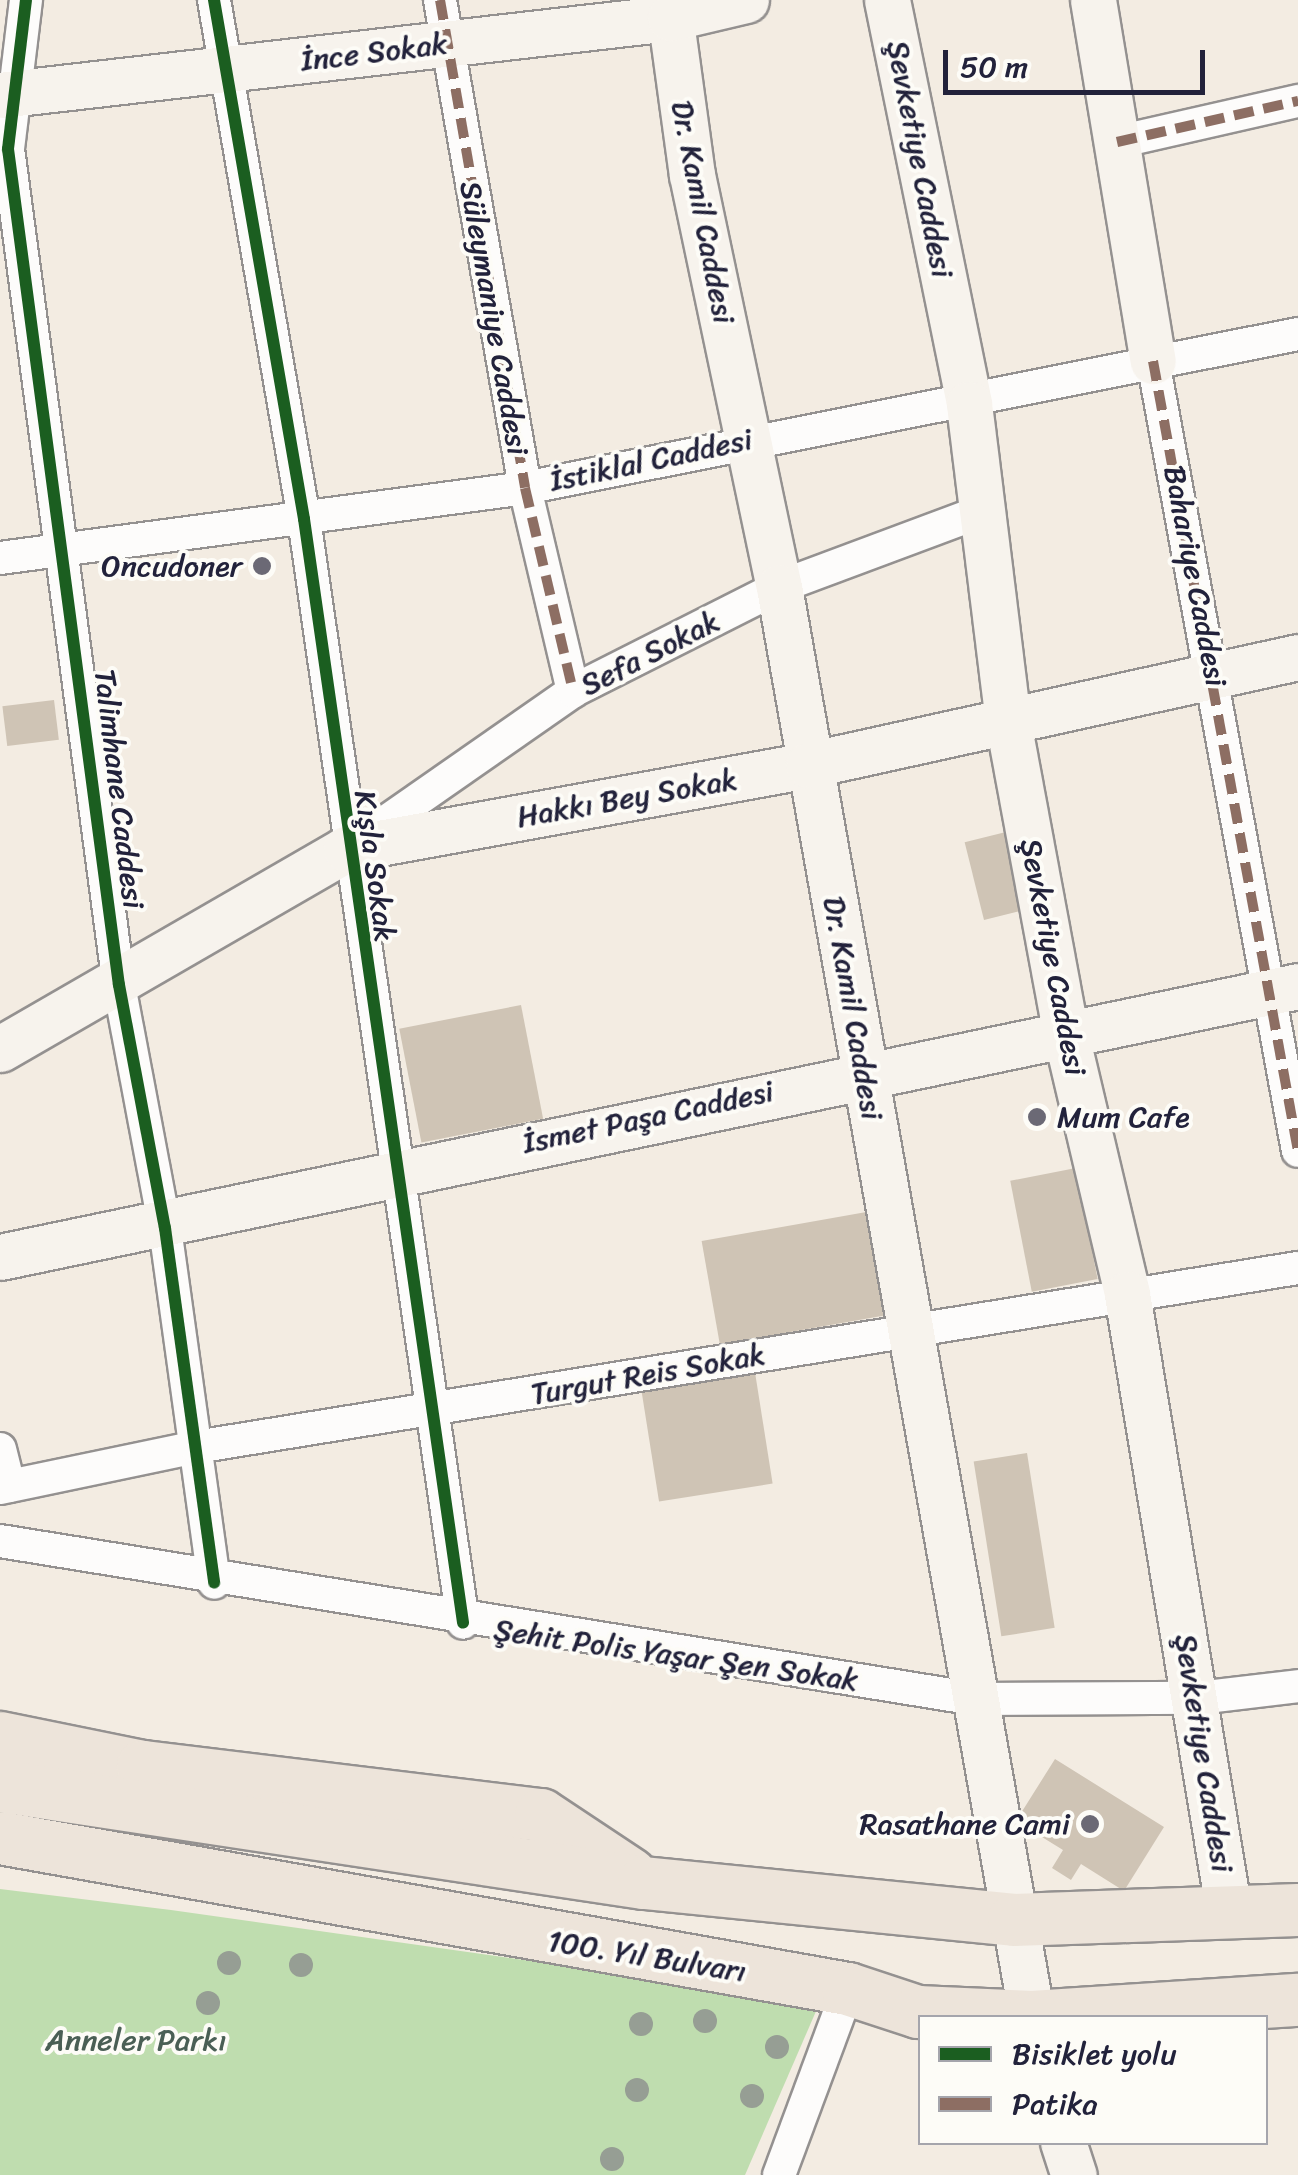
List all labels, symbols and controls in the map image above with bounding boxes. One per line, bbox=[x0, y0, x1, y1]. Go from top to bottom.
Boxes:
street label: İnce Sokak bbox=[299, 25, 449, 79]
scale bar bbox=[948, 30, 1210, 92]
street label: Şevketiye Caddesi bbox=[879, 38, 961, 280]
text: 50 m bbox=[960, 40, 1028, 94]
street label: Dr. Kamil Caddesi bbox=[664, 97, 742, 327]
street label: Süleymaniye Caddesi bbox=[452, 178, 536, 458]
street label: İstiklal Caddesi bbox=[547, 421, 755, 499]
street label: Bahariye Caddesi bbox=[1156, 462, 1234, 690]
place label: Oncudoner bbox=[101, 548, 242, 584]
marker: Oncudoner bbox=[251, 555, 273, 577]
street label: Sefa Sokak bbox=[574, 603, 726, 703]
street label: Talimhane Caddesi bbox=[86, 667, 152, 911]
street label: Hakkı Bey Sokak bbox=[514, 761, 740, 835]
street label: Kışla Sokak bbox=[347, 788, 403, 944]
street label: Şevketiye Caddesi bbox=[1012, 836, 1094, 1078]
street label: Dr. Kamil Caddesi bbox=[816, 893, 890, 1123]
street label: İsmet Paşa Caddesi bbox=[519, 1073, 777, 1161]
place label: Mum Cafe bbox=[1057, 1099, 1191, 1135]
marker: Mum Cafe bbox=[1026, 1106, 1048, 1128]
street label: Turgut Reis Sokak bbox=[528, 1336, 768, 1412]
street label: Şehit Polis Yaşar Şen Sokak bbox=[491, 1612, 861, 1698]
street label: Şevketiye Caddesi bbox=[1167, 1632, 1241, 1874]
place label: Rasathane Cami bbox=[859, 1806, 1070, 1842]
marker: Rasathane Cami bbox=[1079, 1813, 1101, 1835]
street label: 100. Yıl Bulvarı bbox=[545, 1923, 749, 1989]
legend bbox=[918, 2015, 1268, 2145]
park label: Anneler Parkı bbox=[45, 2022, 227, 2058]
text: Bisiklet yolu bbox=[1012, 2027, 1177, 2081]
text: Patika bbox=[1012, 2077, 1098, 2131]

